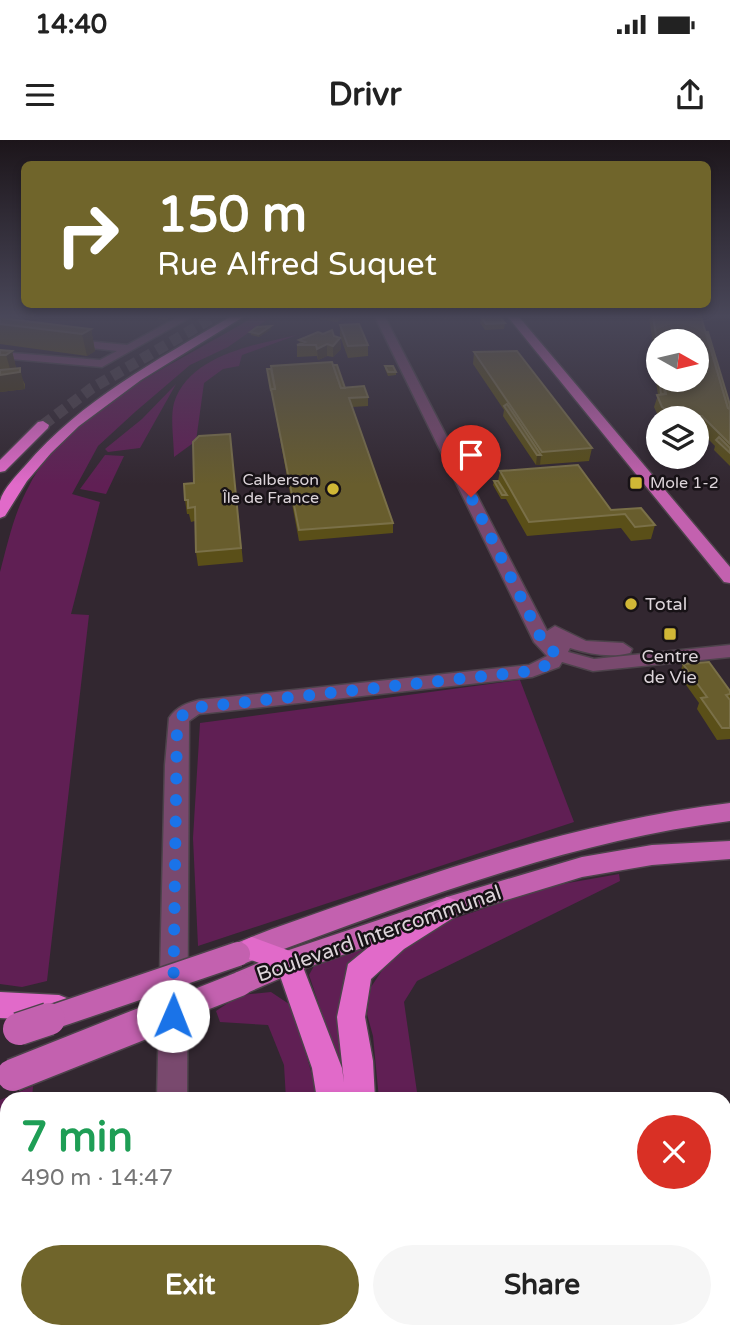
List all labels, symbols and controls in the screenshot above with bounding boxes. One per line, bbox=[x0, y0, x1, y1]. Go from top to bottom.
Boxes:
text: 14:40 bbox=[35, 9, 107, 40]
icon: menu bbox=[21, 76, 59, 114]
text: Drivr bbox=[328, 76, 402, 114]
icon: share bbox=[671, 76, 709, 114]
text: 150 m bbox=[157, 186, 307, 245]
icon: right bbox=[42, 189, 133, 280]
text: Rue Alfred Suquet bbox=[157, 246, 437, 284]
north arrow bbox=[646, 329, 709, 392]
map controls bbox=[646, 329, 709, 469]
button: layers bbox=[646, 406, 709, 469]
pin bbox=[441, 425, 501, 497]
icon: arrive bbox=[452, 436, 490, 474]
place label: Calberson Île de France bbox=[222, 470, 319, 508]
place label: Mole 1-2 bbox=[650, 473, 719, 493]
marker: Mole 1-2 bbox=[628, 475, 644, 491]
marker: Calberson Île de France bbox=[325, 481, 341, 497]
place label: Total bbox=[645, 593, 687, 615]
marker: Total bbox=[623, 596, 639, 612]
marker: Centre de Vie bbox=[662, 626, 678, 642]
place label: Centre de Vie bbox=[642, 645, 698, 688]
street label: Boulevard Intercommunal bbox=[253, 880, 505, 988]
position arrow bbox=[136, 979, 210, 1053]
text: 7 min bbox=[21, 1112, 133, 1163]
button: close bbox=[637, 1115, 711, 1189]
text: 490 m · 14:47 bbox=[21, 1164, 173, 1192]
button: Exit bbox=[21, 1245, 359, 1325]
button: Share bbox=[373, 1245, 711, 1325]

